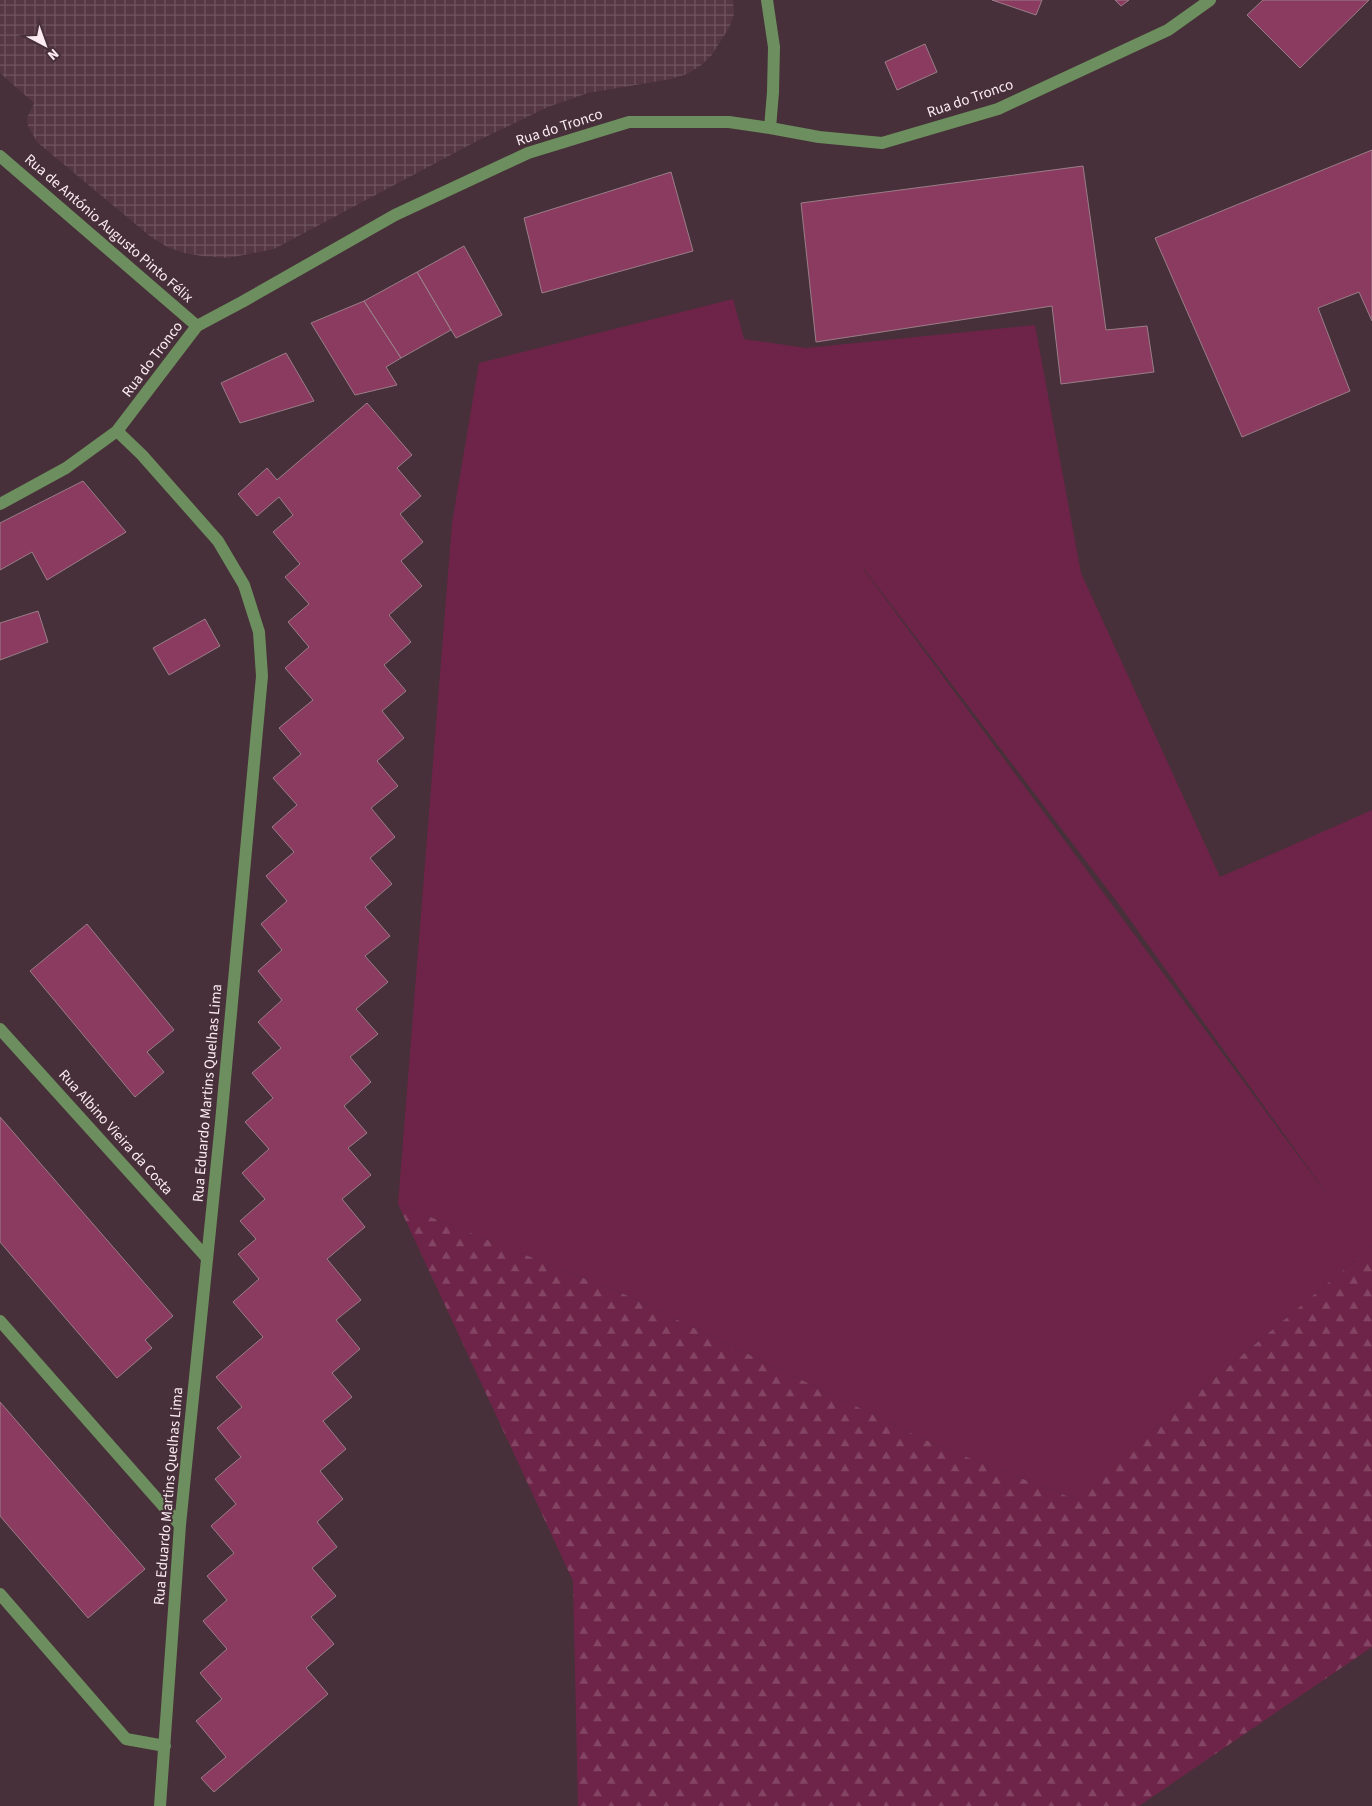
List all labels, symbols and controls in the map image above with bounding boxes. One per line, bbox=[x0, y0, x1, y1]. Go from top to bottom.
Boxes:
north arrow bbox=[20, 20, 70, 70]
text: N bbox=[43, 43, 63, 65]
street label: Rua do Tronco bbox=[924, 74, 1016, 123]
street label: Rua do Tronco bbox=[513, 104, 605, 151]
street label: Rua de António Augusto Pinto Félix bbox=[20, 149, 198, 308]
street label: Rua do Tronco bbox=[117, 317, 188, 402]
street label: Rua Eduardo Martins Quelhas Lima bbox=[188, 983, 227, 1203]
street label: Rua Albino Vieira da Costa bbox=[54, 1065, 178, 1200]
street label: Rua Eduardo Martins Quelhas Lima bbox=[149, 1386, 188, 1606]

